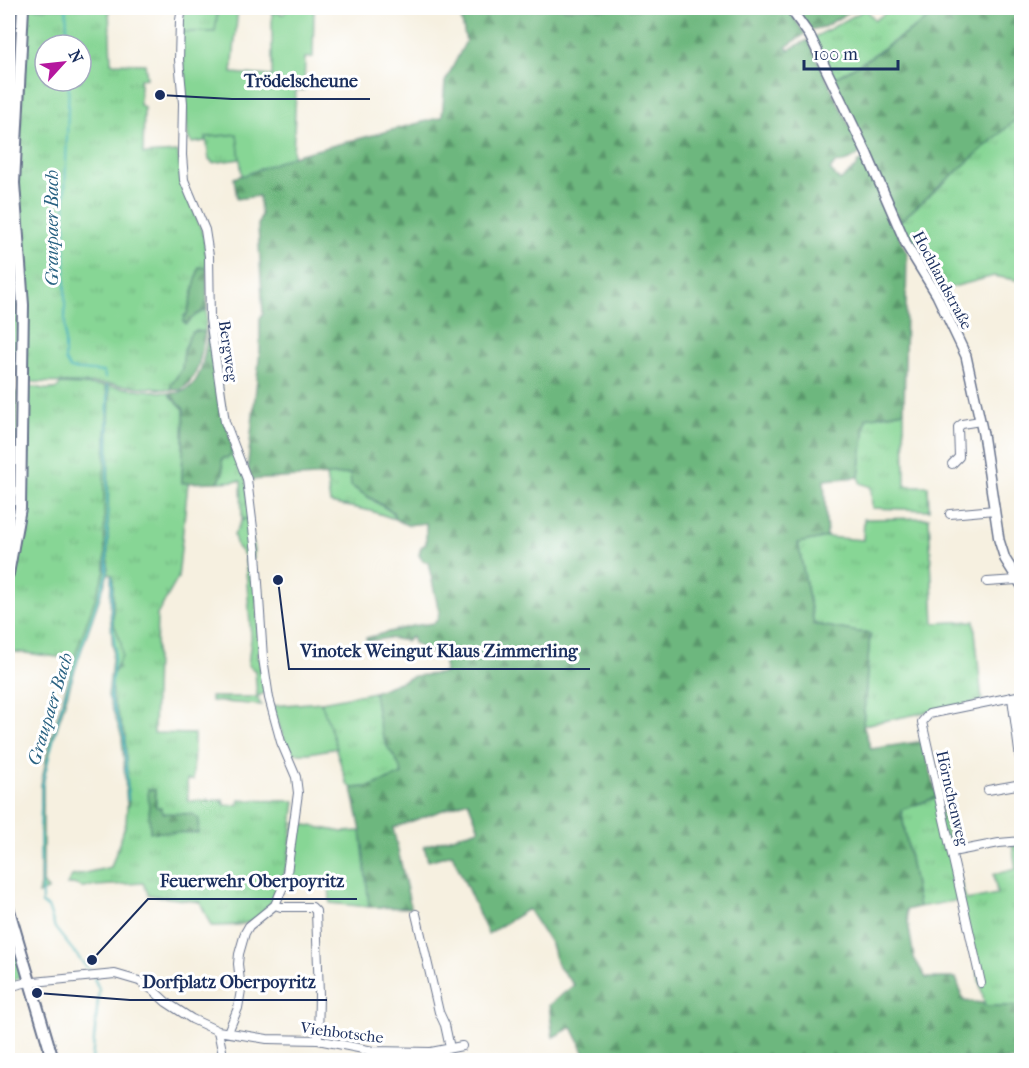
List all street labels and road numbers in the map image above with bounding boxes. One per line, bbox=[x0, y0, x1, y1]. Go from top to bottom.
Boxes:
street label: Hochlandstraße bbox=[909, 228, 977, 333]
street label: Bergweg bbox=[215, 319, 242, 384]
street label: Hörnchenweg bbox=[932, 749, 973, 848]
street label: Viehbotsche bbox=[298, 1018, 385, 1047]

